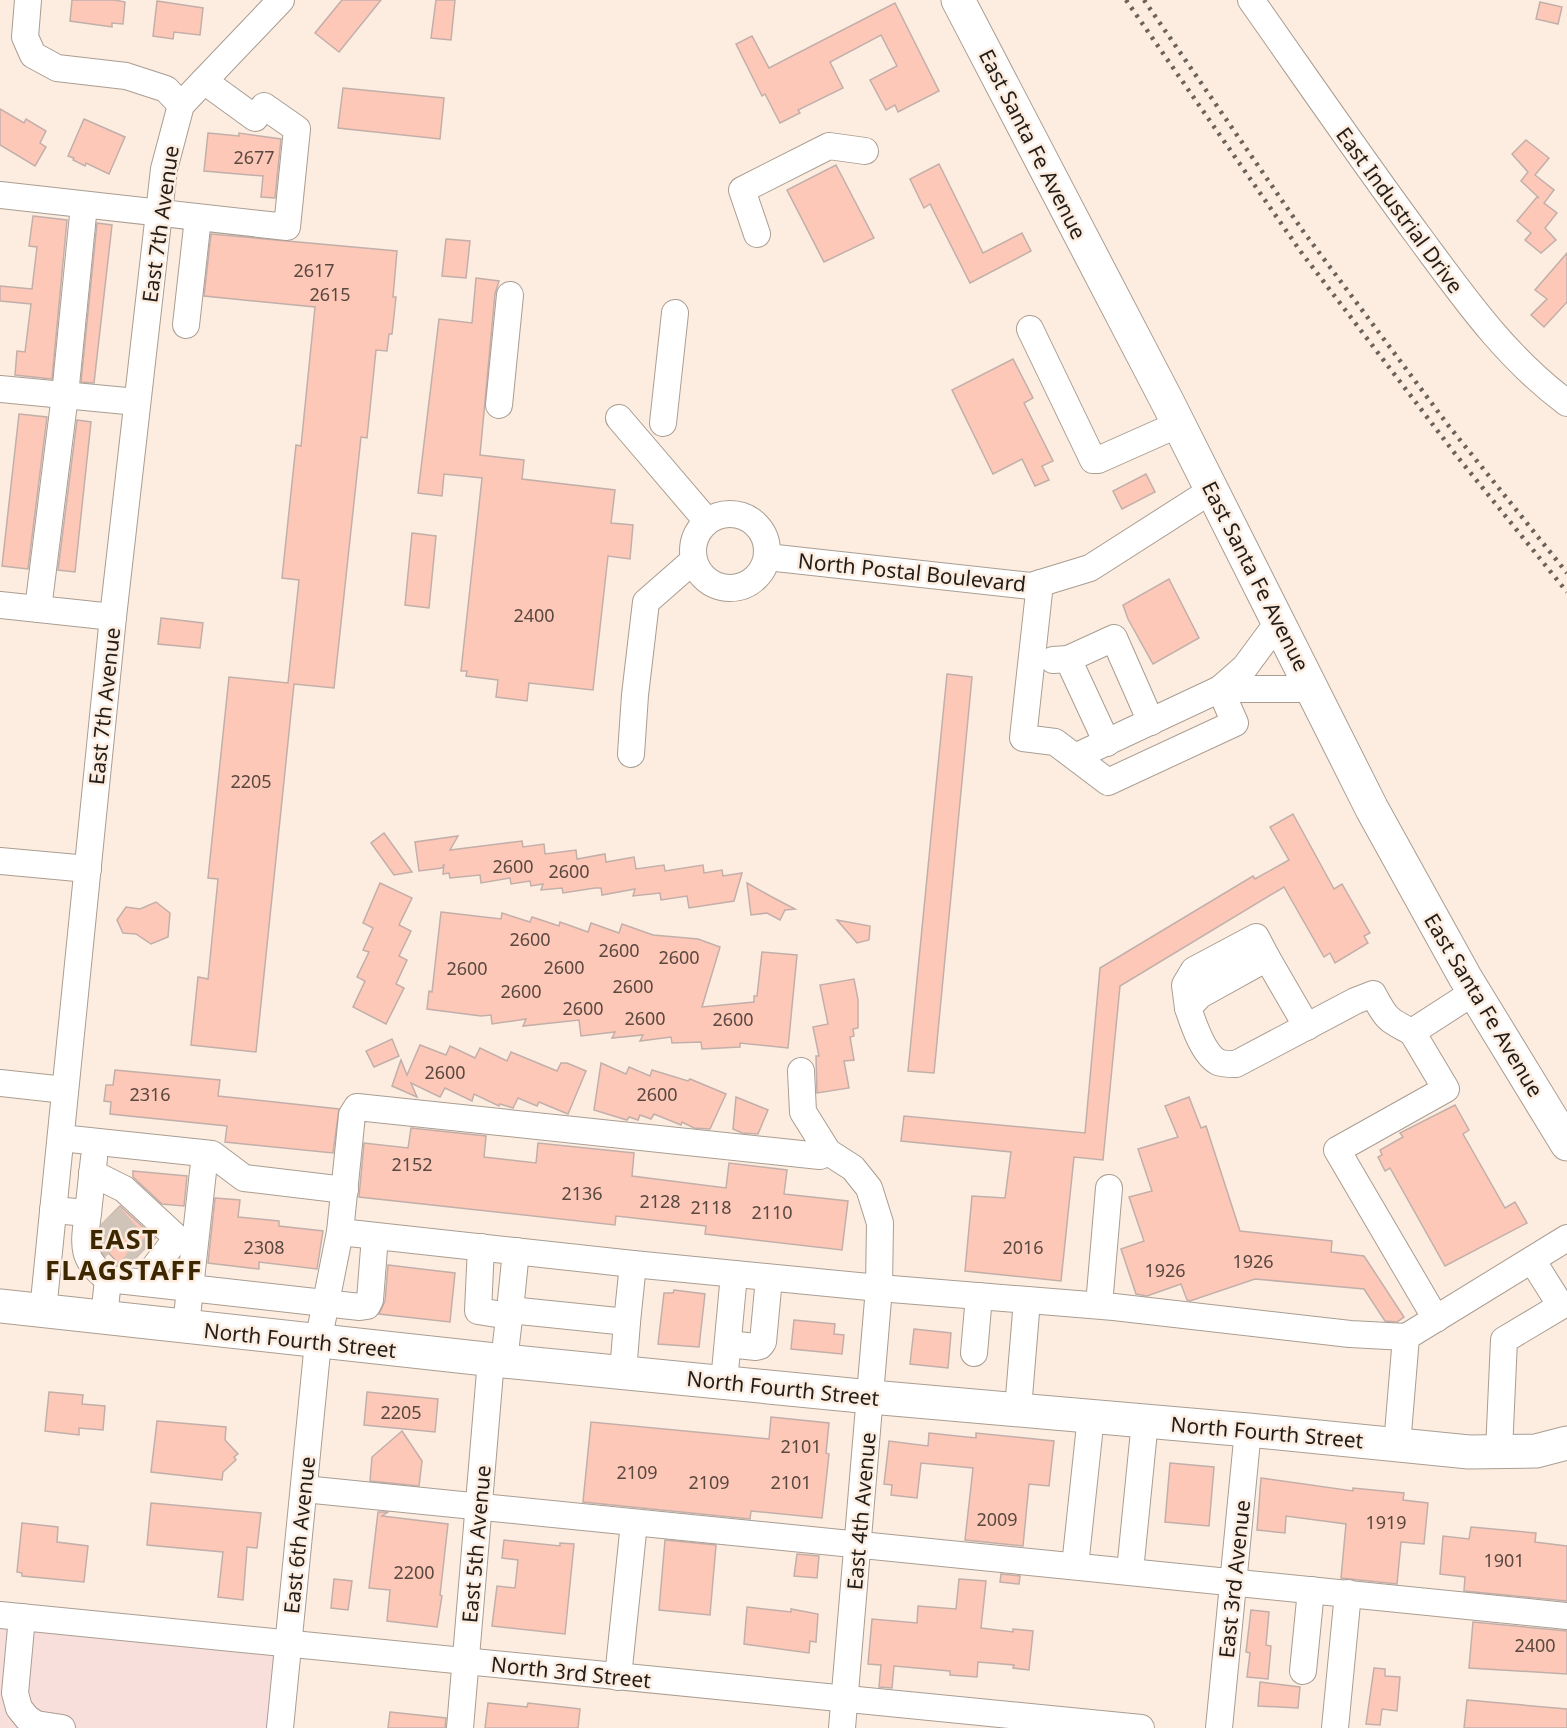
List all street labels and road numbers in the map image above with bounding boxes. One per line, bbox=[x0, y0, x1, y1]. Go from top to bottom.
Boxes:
street label: East Santa Fe Avenue bbox=[973, 44, 1093, 244]
street label: East Industrial Drive bbox=[1330, 121, 1470, 299]
street label: East 7th Avenue bbox=[135, 144, 185, 304]
street label: East Santa Fe Avenue bbox=[1196, 476, 1316, 676]
street label: North Postal Boulevard bbox=[797, 546, 1027, 598]
street label: East 7th Avenue bbox=[82, 626, 126, 786]
street label: East Santa Fe Avenue bbox=[1418, 908, 1550, 1102]
street label: North Fourth Street bbox=[202, 1316, 398, 1364]
street label: North Fourth Street bbox=[685, 1364, 881, 1412]
street label: North Fourth Street bbox=[1170, 1410, 1365, 1454]
street label: East 4th Avenue bbox=[840, 1431, 882, 1591]
street label: East 6th Avenue bbox=[277, 1455, 321, 1615]
street label: East 5th Avenue bbox=[455, 1464, 497, 1624]
street label: East 3rd Avenue bbox=[1212, 1499, 1256, 1659]
street label: North 3rd Street bbox=[490, 1650, 653, 1694]

